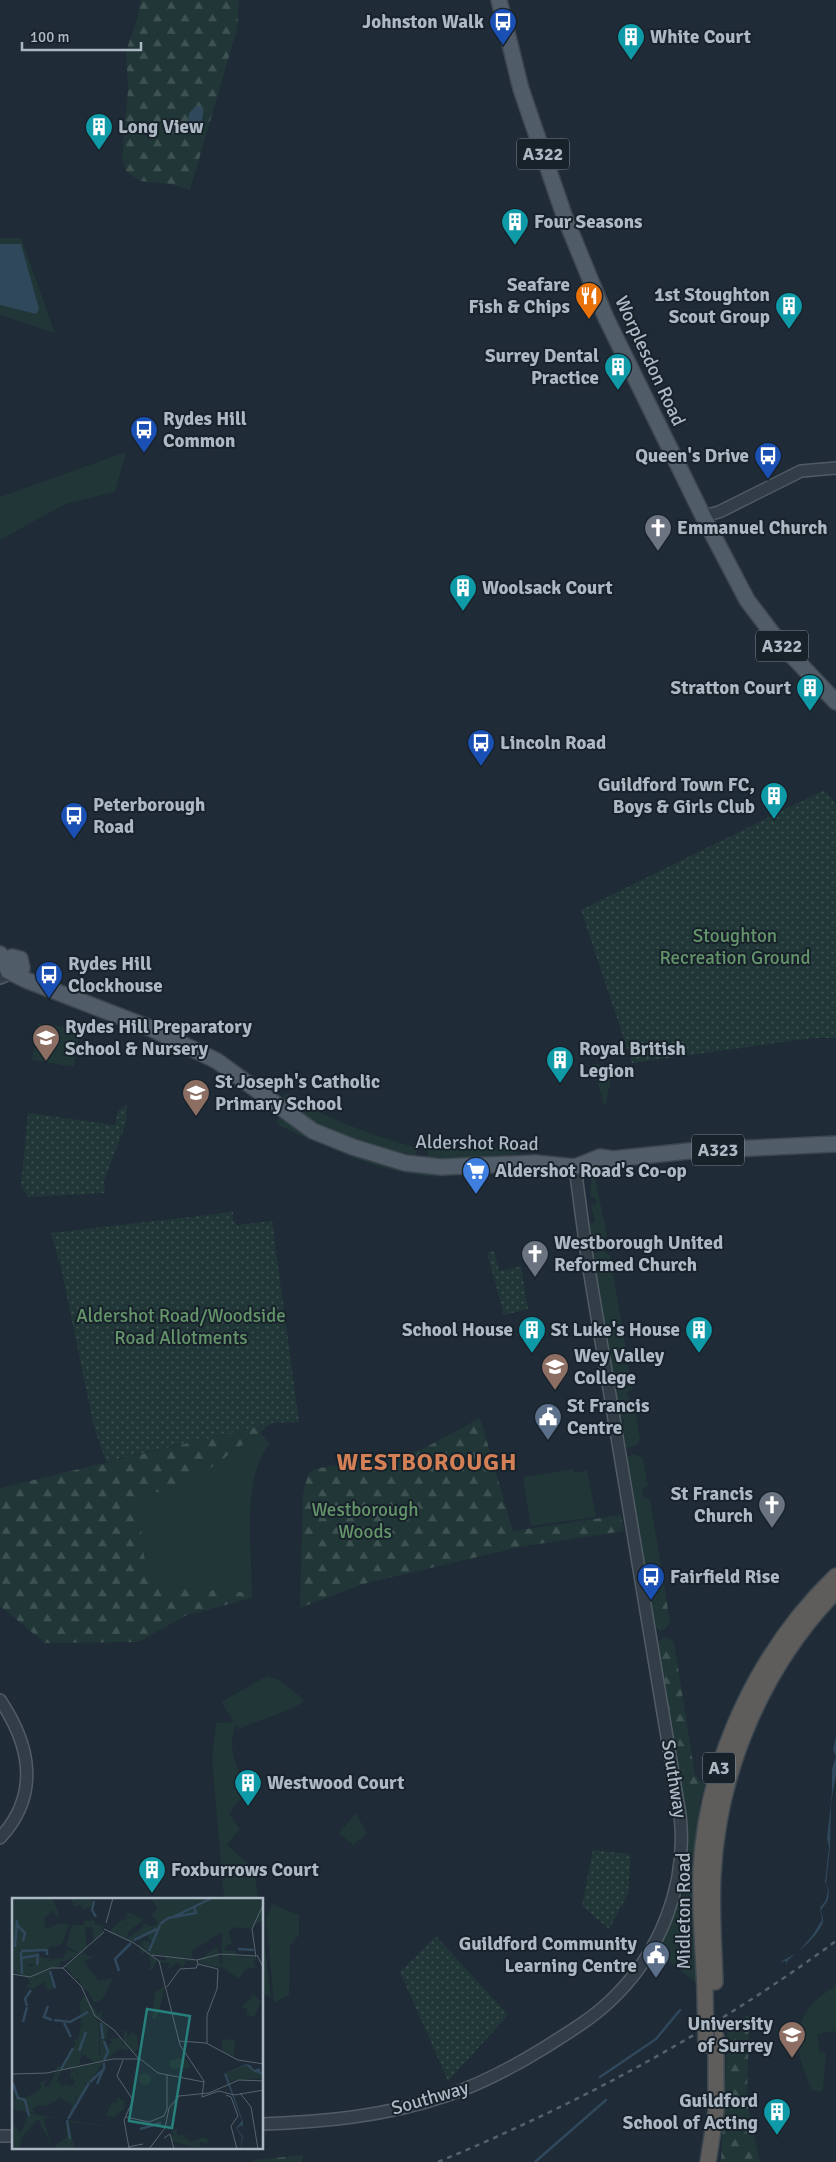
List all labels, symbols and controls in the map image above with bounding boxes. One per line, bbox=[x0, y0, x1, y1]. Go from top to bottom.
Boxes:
bus stop icon: Johnston Walk bbox=[488, 7, 518, 46]
place label: Johnston Walk bbox=[362, 10, 484, 34]
scale bar bbox=[22, 20, 141, 52]
building icon: White Court bbox=[616, 22, 646, 61]
place label: White Court bbox=[650, 25, 751, 49]
text: 100 m bbox=[30, 28, 70, 46]
building icon: Long View bbox=[84, 112, 114, 151]
place label: Long View bbox=[118, 115, 204, 139]
road number: A322 bbox=[517, 138, 569, 170]
building icon: Four Seasons bbox=[500, 207, 530, 246]
place label: Four Seasons bbox=[534, 210, 643, 234]
place label: Seafare Fish & Chips bbox=[468, 273, 570, 319]
restaurant icon: Seafare Fish & Chips bbox=[574, 281, 604, 320]
place label: 1st Stoughton Scout Group bbox=[654, 283, 770, 329]
building icon: 1st Stoughton Scout Group bbox=[774, 291, 804, 330]
street label: Worplesdon Road bbox=[609, 292, 691, 430]
place label: Surrey Dental Practice bbox=[485, 344, 599, 390]
building icon: Surrey Dental Practice bbox=[603, 352, 633, 391]
place label: Rydes Hill Common bbox=[163, 407, 247, 453]
bus stop icon: Rydes Hill Common bbox=[129, 415, 159, 454]
bus stop icon: Queen's Drive bbox=[753, 441, 783, 480]
place label: Queen's Drive bbox=[635, 444, 749, 468]
church icon: Emmanuel Church bbox=[643, 513, 673, 552]
place label: Emmanuel Church bbox=[677, 516, 828, 540]
building icon: Woolsack Court bbox=[448, 573, 478, 612]
place label: Woolsack Court bbox=[482, 576, 613, 600]
road number: A322 bbox=[756, 630, 808, 661]
building icon: Stratton Court bbox=[795, 673, 825, 712]
place label: Stratton Court bbox=[671, 676, 791, 700]
bus stop icon: Lincoln Road bbox=[466, 728, 496, 767]
place label: Lincoln Road bbox=[500, 731, 606, 755]
place label: Guildford Town FC, Boys & Girls Club bbox=[598, 773, 755, 819]
building icon: Guildford Town FC, Boys & Girls Club bbox=[759, 781, 789, 820]
place label: Peterborough Road bbox=[93, 793, 205, 839]
bus stop icon: Peterborough Road bbox=[59, 801, 89, 840]
park label: Stoughton Recreation Ground bbox=[659, 924, 811, 970]
place label: Rydes Hill Clockhouse bbox=[68, 952, 163, 998]
bus stop icon: Rydes Hill Clockhouse bbox=[34, 960, 64, 999]
place label: Rydes Hill Preparatory School & Nursery bbox=[65, 1015, 252, 1061]
school or university icon: Rydes Hill Preparatory School & Nursery bbox=[31, 1023, 61, 1062]
place label: Royal British Legion bbox=[579, 1037, 686, 1083]
building icon: Royal British Legion bbox=[545, 1045, 575, 1084]
place label: St Joseph's Catholic Primary School bbox=[215, 1070, 380, 1116]
school or university icon: St Joseph's Catholic Primary School bbox=[181, 1078, 211, 1117]
street label: Aldershot Road bbox=[415, 1130, 539, 1156]
road number: A323 bbox=[692, 1134, 744, 1166]
supermarket icon: Aldershot Road's Co-op bbox=[461, 1156, 491, 1195]
place label: Aldershot Road's Co-op bbox=[495, 1159, 687, 1183]
place label: Westborough United Reformed Church bbox=[554, 1231, 723, 1277]
church icon: Westborough United Reformed Church bbox=[520, 1239, 550, 1278]
park label: Aldershot Road/Woodside Road Allotments bbox=[76, 1304, 286, 1350]
building icon: School House bbox=[517, 1315, 547, 1354]
building icon: St Luke's House bbox=[684, 1315, 714, 1354]
place label: School House bbox=[402, 1318, 513, 1342]
place label: St Luke's House bbox=[551, 1318, 680, 1342]
place label: Wey Valley College bbox=[574, 1344, 665, 1390]
school or university icon: Wey Valley College bbox=[540, 1352, 570, 1391]
place label: St Francis Centre bbox=[567, 1394, 649, 1440]
public building icon: St Francis Centre bbox=[533, 1402, 563, 1441]
district label: WESTBOROUGH bbox=[337, 1447, 517, 1477]
place label: St Francis Church bbox=[671, 1482, 753, 1528]
church icon: St Francis Church bbox=[757, 1490, 787, 1529]
park label: Westborough Woods bbox=[311, 1498, 419, 1544]
bus stop icon: Fairfield Rise bbox=[636, 1562, 666, 1601]
place label: Fairfield Rise bbox=[670, 1565, 780, 1589]
street label: Southway bbox=[656, 1738, 692, 1820]
road number: A3 bbox=[703, 1752, 735, 1784]
building icon: Westwood Court bbox=[233, 1768, 263, 1807]
place label: Westwood Court bbox=[267, 1771, 404, 1795]
street label: Midleton Road bbox=[672, 1852, 696, 1970]
building icon: Foxburrows Court bbox=[137, 1855, 167, 1894]
place label: Foxburrows Court bbox=[171, 1858, 319, 1882]
inset map bbox=[12, 1898, 264, 2150]
place label: Guildford Community Learning Centre bbox=[459, 1932, 638, 1978]
public building icon: Guildford Community Learning Centre bbox=[641, 1940, 671, 1979]
place label: University of Surrey bbox=[688, 2012, 774, 2058]
school or university icon: University of Surrey bbox=[777, 2020, 807, 2059]
street label: Southway bbox=[389, 2075, 472, 2120]
place label: Guildford School of Acting bbox=[623, 2089, 758, 2135]
building icon: Guildford School of Acting bbox=[762, 2097, 792, 2136]

